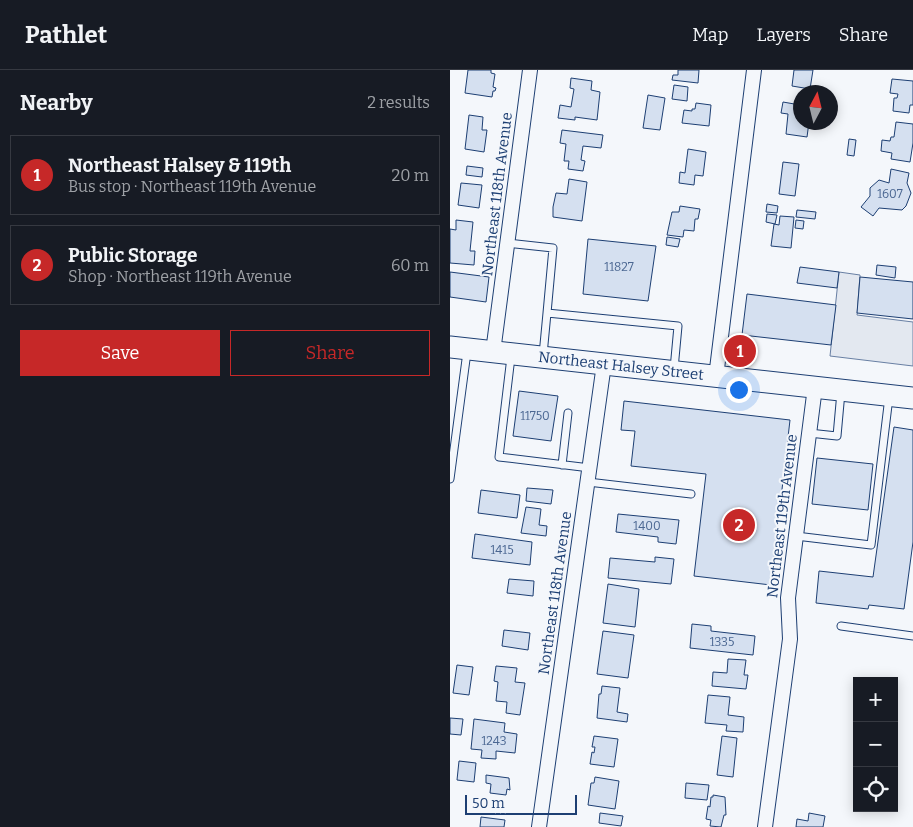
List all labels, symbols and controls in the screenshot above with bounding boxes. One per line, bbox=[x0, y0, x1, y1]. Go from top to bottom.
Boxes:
text: Pathlet bbox=[25, 21, 107, 49]
text: Map bbox=[692, 24, 728, 46]
text: Layers bbox=[756, 24, 811, 46]
text: Share bbox=[839, 24, 888, 46]
north arrow bbox=[793, 85, 838, 130]
text: Nearby bbox=[20, 90, 93, 116]
text: 2 results bbox=[367, 93, 430, 112]
street label: Northeast 118th Avenue bbox=[478, 111, 516, 277]
text: Northeast Halsey & 119th bbox=[68, 154, 291, 177]
text: 1 bbox=[34, 166, 40, 185]
text: 20 m bbox=[392, 166, 429, 185]
text: Bus stop · Northeast 119th Avenue bbox=[68, 177, 316, 196]
house number: 1607 bbox=[877, 187, 903, 201]
text: Public Storage bbox=[68, 244, 197, 267]
text: 2 bbox=[32, 256, 42, 275]
text: 60 m bbox=[391, 256, 429, 275]
house number: 11827 bbox=[604, 260, 634, 274]
text: Shop · Northeast 119th Avenue bbox=[68, 267, 292, 286]
button: Save bbox=[20, 330, 220, 376]
button: Share bbox=[230, 330, 430, 376]
pin: 1 bbox=[724, 332, 756, 370]
street label: Northeast Halsey Street bbox=[537, 348, 705, 384]
your location bbox=[726, 377, 752, 403]
house number: 11750 bbox=[520, 409, 550, 423]
street label: Northeast 119th Avenue bbox=[763, 433, 801, 599]
pin: 2 bbox=[723, 506, 755, 544]
street label: Northeast 118th Avenue bbox=[535, 510, 575, 676]
house number: 1400 bbox=[633, 519, 661, 533]
house number: 1415 bbox=[490, 543, 514, 557]
house number: 1335 bbox=[710, 635, 734, 649]
map controls bbox=[853, 677, 898, 812]
button: + bbox=[853, 677, 898, 722]
button: − bbox=[853, 722, 898, 767]
house number: 1243 bbox=[481, 734, 507, 748]
button: locate bbox=[853, 767, 898, 812]
scale bar bbox=[465, 792, 578, 815]
text: 50 m bbox=[472, 795, 505, 812]

